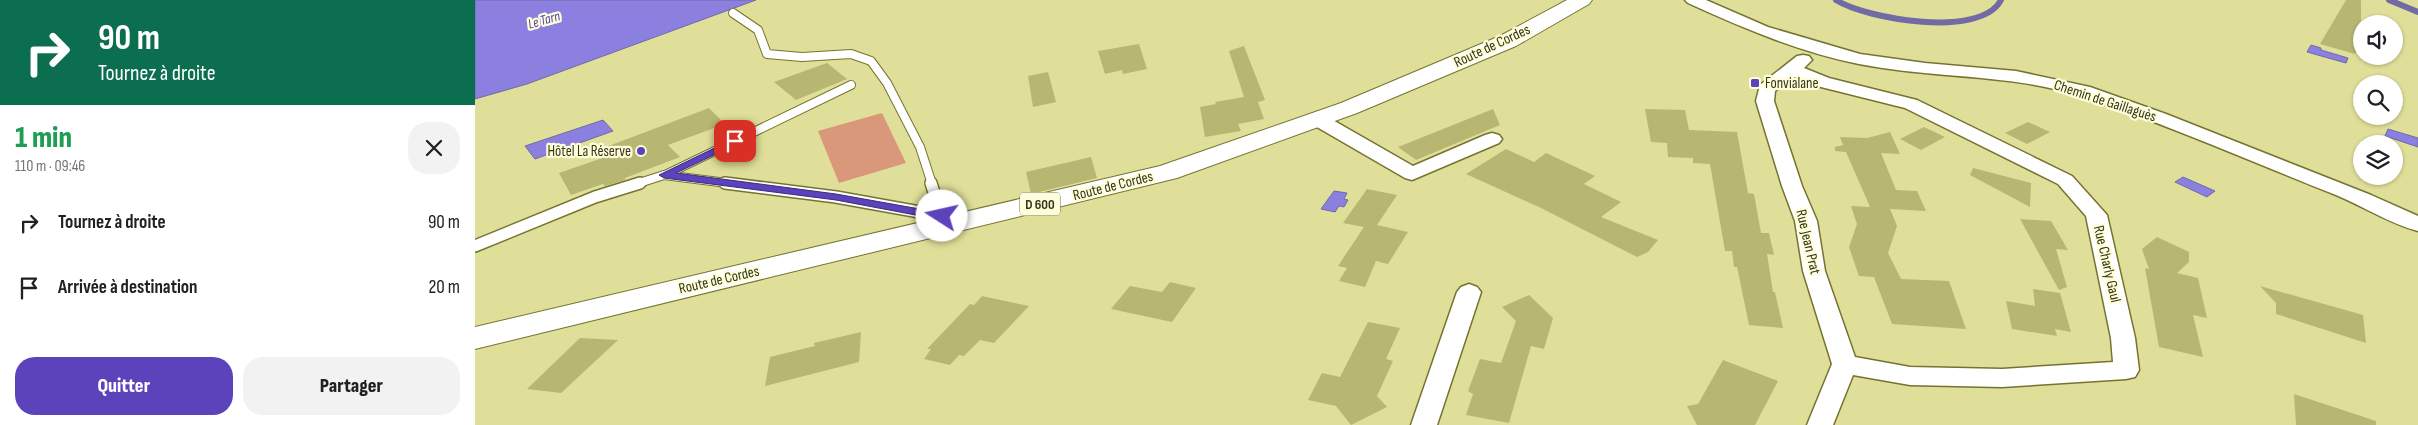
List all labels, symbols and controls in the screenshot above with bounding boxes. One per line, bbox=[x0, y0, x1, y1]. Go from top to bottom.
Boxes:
water label: Le Tarn bbox=[526, 7, 562, 33]
map controls bbox=[2353, 15, 2403, 185]
button: sound bbox=[2353, 15, 2403, 65]
text: 90 m bbox=[98, 17, 160, 60]
icon: right bbox=[15, 20, 80, 85]
street label: Route de Cordes bbox=[1451, 20, 1533, 72]
text: Tournez à droite bbox=[98, 60, 215, 87]
place label: Fonvialane bbox=[1765, 74, 1818, 93]
street label: Chemin de Gaillaguès bbox=[2051, 75, 2159, 127]
button: search bbox=[2353, 75, 2403, 125]
marker: Fonvialane bbox=[1749, 77, 1761, 89]
text: 1 min bbox=[15, 120, 72, 156]
pin bbox=[714, 120, 756, 162]
button: close bbox=[408, 122, 460, 174]
icon: arrive bbox=[721, 127, 749, 155]
button: layers bbox=[2353, 135, 2403, 185]
place label: Hôtel La Réserve bbox=[547, 142, 631, 161]
marker: Hôtel La Réserve bbox=[635, 145, 647, 157]
text: 110 m · 09:46 bbox=[15, 157, 85, 176]
street label: Route de Cordes bbox=[1071, 167, 1155, 205]
position arrow bbox=[915, 189, 967, 241]
road number: D 600 bbox=[1020, 192, 1060, 215]
street label: Rue Jean Prat bbox=[1791, 208, 1825, 277]
icon: right bbox=[15, 209, 43, 237]
text: Tournez à droite bbox=[58, 211, 166, 234]
text: 90 m bbox=[428, 211, 460, 234]
street label: Rue Charly Gaul bbox=[2089, 224, 2125, 304]
street label: Route de Cordes bbox=[677, 262, 761, 298]
icon: arrive bbox=[15, 274, 43, 302]
text: Arrivée à destination bbox=[58, 276, 198, 299]
text: 20 m bbox=[428, 276, 460, 299]
button: Quitter bbox=[15, 357, 233, 415]
button: Partager bbox=[243, 357, 460, 415]

